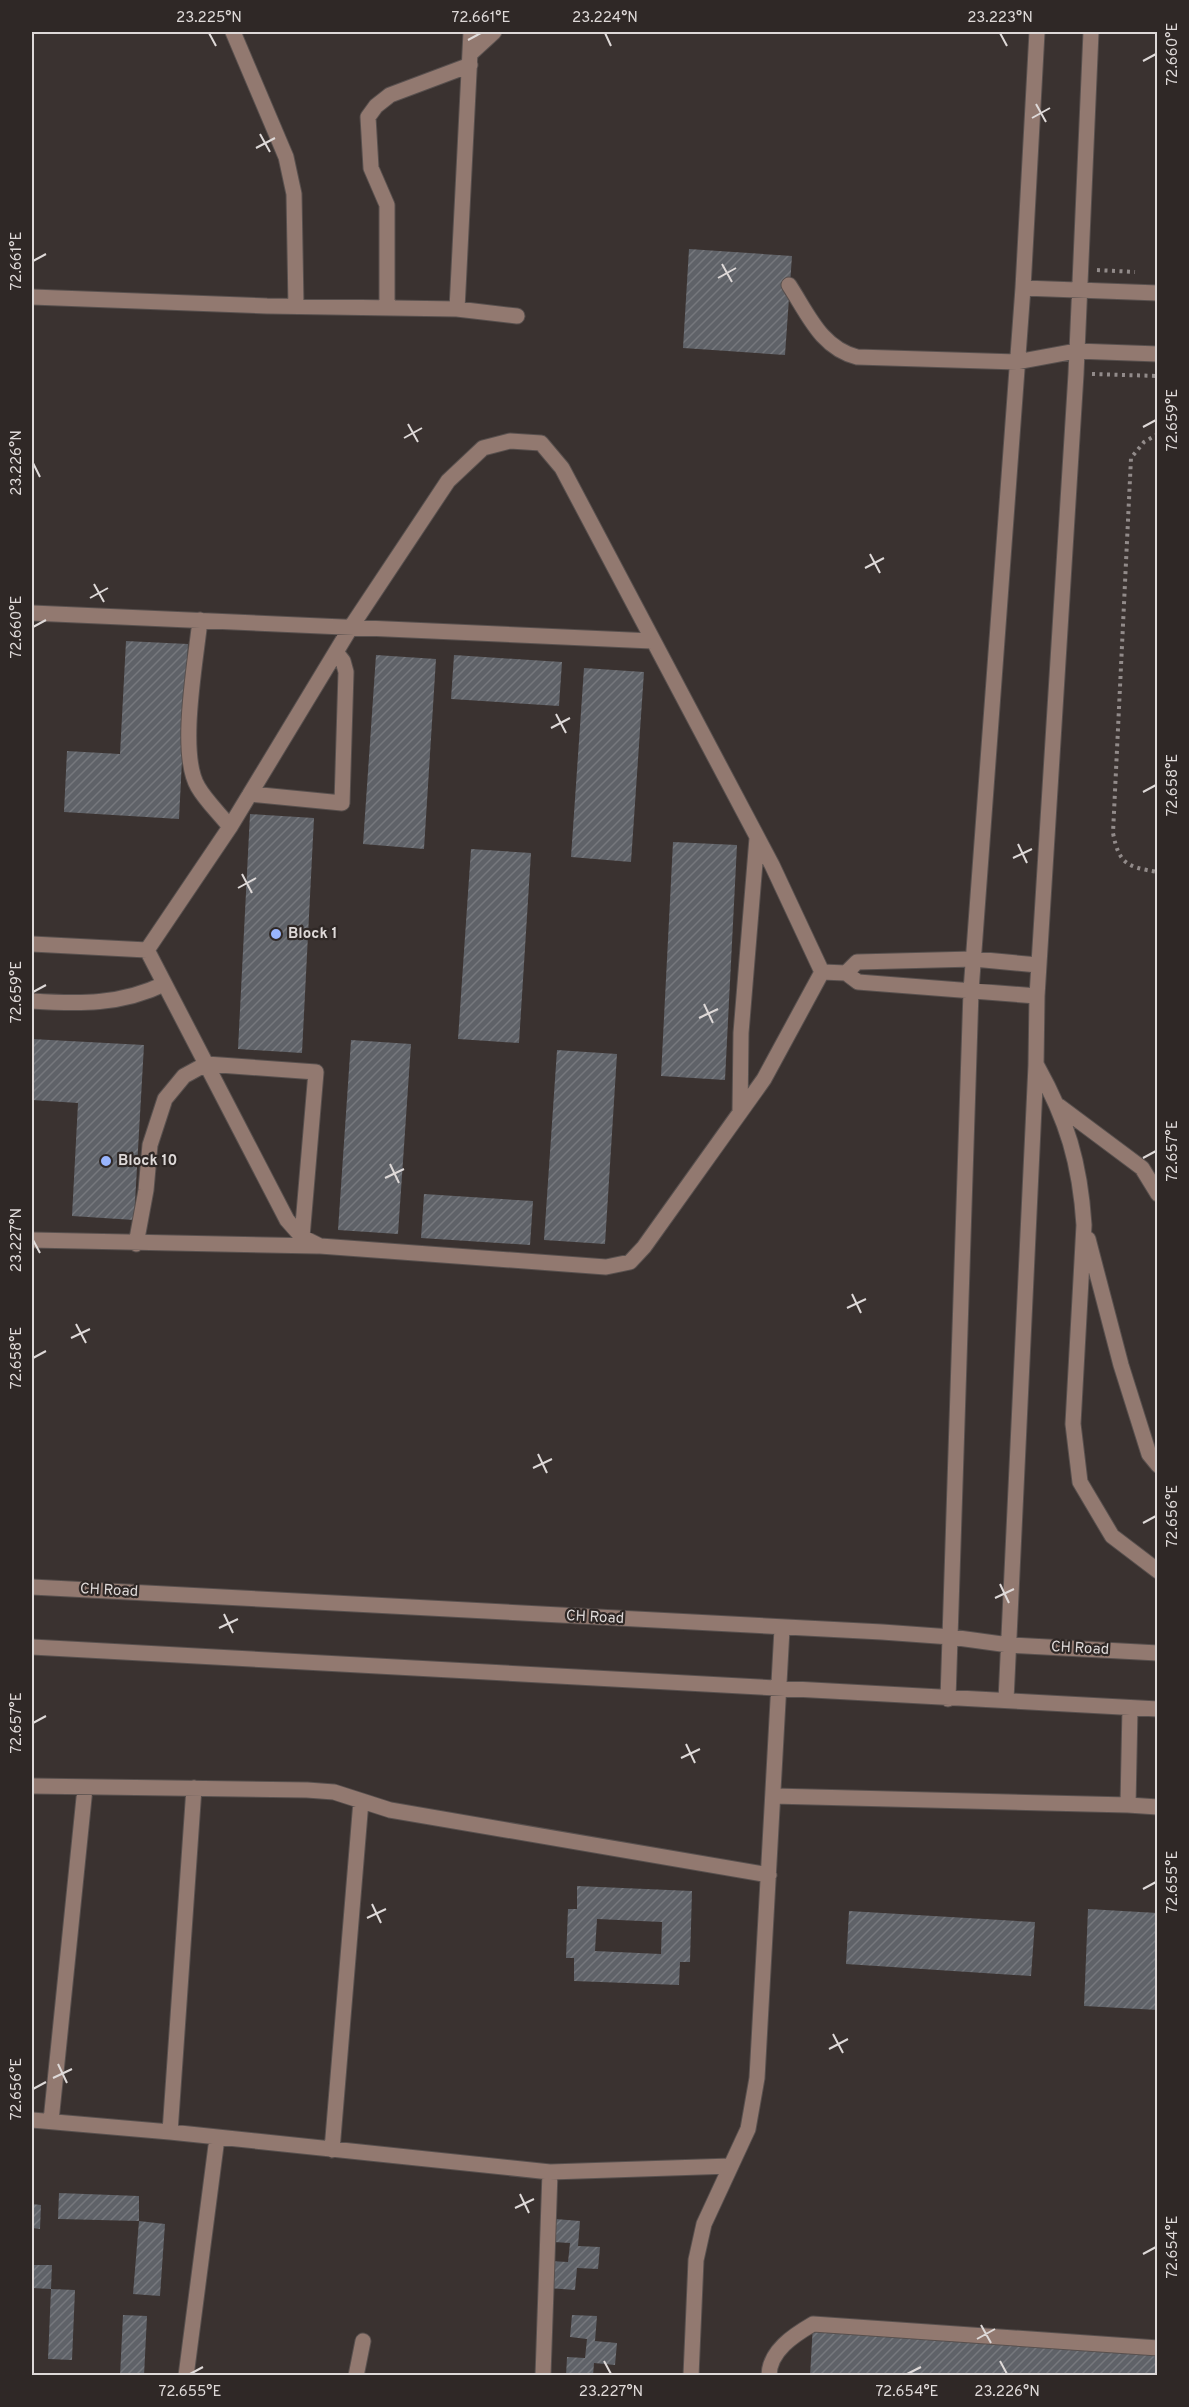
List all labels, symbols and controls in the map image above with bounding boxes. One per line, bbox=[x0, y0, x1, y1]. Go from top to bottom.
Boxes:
text: 23.225°N bbox=[176, 9, 242, 28]
text: 72.661°E bbox=[452, 9, 510, 28]
text: 23.224°N bbox=[572, 9, 638, 28]
text: 23.223°N bbox=[967, 9, 1033, 28]
text: 72.660°E bbox=[1164, 23, 1183, 85]
text: 72.661°E bbox=[8, 232, 27, 290]
text: 72.659°E bbox=[1164, 389, 1183, 451]
text: 23.226°N bbox=[8, 430, 27, 496]
text: 72.660°E bbox=[8, 596, 27, 658]
text: 72.658°E bbox=[1164, 754, 1183, 816]
place label: Block 1 bbox=[288, 925, 338, 944]
marker: Block 1 bbox=[269, 927, 283, 941]
text: 72.659°E bbox=[8, 961, 27, 1023]
text: 72.657°E bbox=[1164, 1120, 1183, 1182]
place label: Block 10 bbox=[118, 1152, 177, 1171]
marker: Block 10 bbox=[99, 1154, 113, 1168]
text: 23.227°N bbox=[8, 1208, 27, 1272]
text: 72.658°E bbox=[8, 1327, 27, 1389]
text: 72.656°E bbox=[1164, 1485, 1183, 1547]
street label: CH Road bbox=[79, 1580, 139, 1602]
street label: CH Road bbox=[565, 1607, 625, 1629]
street label: CH Road bbox=[1050, 1638, 1110, 1660]
text: 72.657°E bbox=[8, 1692, 27, 1754]
text: 72.655°E bbox=[1164, 1851, 1183, 1913]
text: 72.656°E bbox=[8, 2058, 27, 2120]
text: 72.654°E bbox=[1164, 2215, 1183, 2279]
text: 72.655°E bbox=[159, 2383, 221, 2402]
text: 23.227°N bbox=[579, 2383, 643, 2402]
text: 72.654°E bbox=[875, 2383, 939, 2402]
text: 23.226°N bbox=[974, 2383, 1040, 2402]

